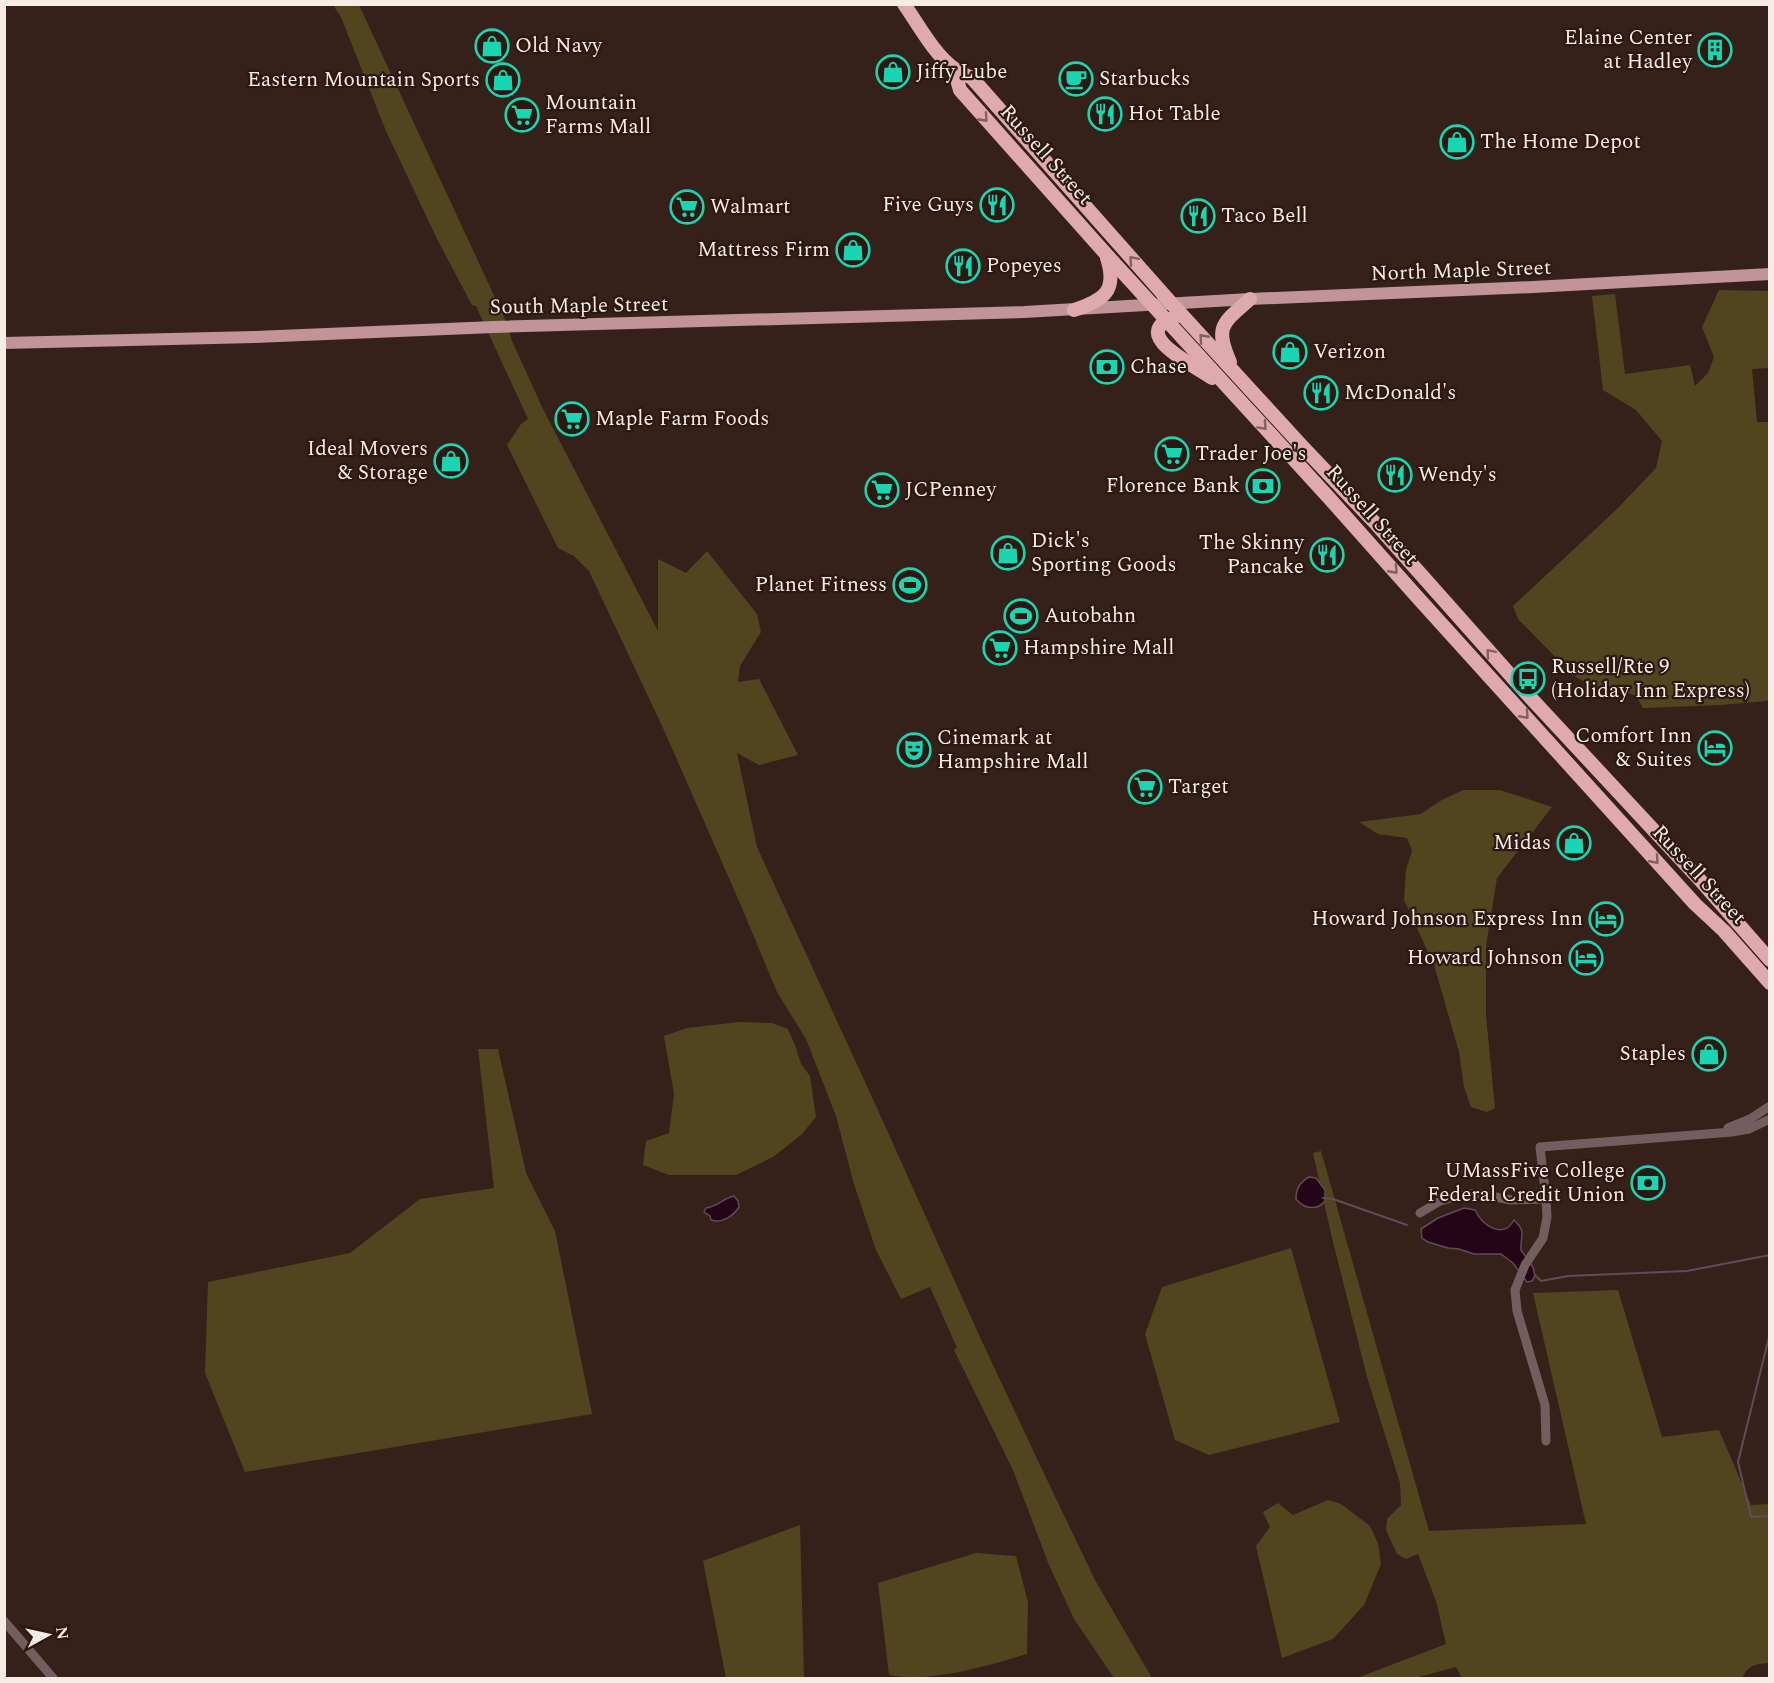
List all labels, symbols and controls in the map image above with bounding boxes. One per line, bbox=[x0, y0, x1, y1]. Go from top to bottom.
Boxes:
place label: Elaine Center at Hadley bbox=[1564, 22, 1693, 78]
shop icon: Old Navy bbox=[474, 28, 510, 64]
place label: Old Navy bbox=[515, 30, 603, 62]
building icon: Elaine Center at Hadley bbox=[1697, 32, 1733, 68]
shop icon: Jiffy Lube bbox=[875, 54, 911, 90]
place label: Jiffy Lube bbox=[916, 56, 1007, 88]
cafe icon: Starbucks bbox=[1058, 61, 1094, 97]
shop icon: Eastern Mountain Sports bbox=[485, 62, 521, 98]
place label: Starbucks bbox=[1099, 63, 1190, 95]
place label: Eastern Mountain Sports bbox=[247, 64, 480, 96]
place label: Mountain Farms Mall bbox=[545, 87, 651, 143]
restaurant icon: Hot Table bbox=[1087, 96, 1123, 132]
supermarket icon: Mountain Farms Mall bbox=[504, 97, 540, 133]
street label: Russell Street bbox=[992, 97, 1100, 213]
place label: Hot Table bbox=[1128, 98, 1221, 130]
one-way arrow bbox=[977, 111, 988, 121]
shop icon: The Home Depot bbox=[1439, 124, 1475, 160]
place label: The Home Depot bbox=[1480, 126, 1641, 158]
restaurant icon: Five Guys bbox=[979, 187, 1015, 223]
supermarket icon: Walmart bbox=[669, 189, 705, 225]
place label: Five Guys bbox=[882, 189, 974, 221]
place label: Walmart bbox=[710, 191, 791, 223]
restaurant icon: Taco Bell bbox=[1180, 198, 1216, 234]
place label: Taco Bell bbox=[1221, 200, 1308, 232]
shop icon: Mattress Firm bbox=[835, 232, 871, 268]
place label: Mattress Firm bbox=[697, 234, 830, 266]
restaurant icon: Popeyes bbox=[945, 248, 981, 284]
place label: Popeyes bbox=[986, 250, 1062, 282]
street label: North Maple Street bbox=[1370, 252, 1552, 290]
one-way arrow bbox=[1129, 256, 1140, 267]
street label: South Maple Street bbox=[489, 288, 669, 324]
one-way arrow bbox=[1199, 334, 1210, 345]
shop icon: Verizon bbox=[1272, 334, 1308, 370]
place label: Verizon bbox=[1313, 336, 1386, 368]
bank icon: Chase bbox=[1089, 349, 1125, 385]
place label: Chase bbox=[1130, 351, 1187, 383]
restaurant icon: McDonald's bbox=[1303, 375, 1339, 411]
place label: McDonald's bbox=[1344, 377, 1456, 409]
supermarket icon: Maple Farm Foods bbox=[554, 401, 590, 437]
place label: Maple Farm Foods bbox=[595, 403, 769, 435]
one-way arrow bbox=[1255, 419, 1266, 430]
place label: Ideal Movers & Storage bbox=[307, 433, 428, 489]
supermarket icon: Trader Joe's bbox=[1154, 436, 1190, 472]
place label: Trader Joe's bbox=[1195, 438, 1307, 470]
shop icon: Ideal Movers & Storage bbox=[433, 443, 469, 479]
street label: Russell Street bbox=[1318, 457, 1426, 573]
restaurant icon: Wendy's bbox=[1377, 457, 1413, 493]
place label: Wendy's bbox=[1418, 459, 1497, 491]
bank icon: Florence Bank bbox=[1245, 468, 1281, 504]
place label: Florence Bank bbox=[1106, 470, 1240, 502]
supermarket icon: JCPenney bbox=[864, 472, 900, 508]
place label: JCPenney bbox=[905, 474, 997, 506]
place label: Dick's Sporting Goods bbox=[1031, 525, 1177, 581]
place label: The Skinny Pancake bbox=[1199, 527, 1305, 583]
shop icon: Dick's Sporting Goods bbox=[990, 535, 1026, 571]
restaurant icon: The Skinny Pancake bbox=[1309, 537, 1345, 573]
one-way arrow bbox=[1386, 564, 1397, 575]
sports icon: Planet Fitness bbox=[892, 567, 928, 603]
place label: Planet Fitness bbox=[755, 569, 887, 601]
sports icon: Autobahn bbox=[1003, 598, 1039, 634]
place label: Autobahn bbox=[1044, 600, 1136, 632]
supermarket icon: Hampshire Mall bbox=[982, 630, 1018, 666]
place label: Hampshire Mall bbox=[1023, 632, 1174, 664]
one-way arrow bbox=[1486, 649, 1497, 660]
place label: Russell/Rte 9 (Holiday Inn Express) bbox=[1551, 651, 1750, 707]
bus stop icon: Russell/Rte 9 (Holiday Inn Express) bbox=[1510, 661, 1546, 697]
one-way arrow bbox=[1518, 708, 1529, 719]
place label: Comfort Inn & Suites bbox=[1575, 720, 1692, 776]
place label: Cinemark at Hampshire Mall bbox=[937, 722, 1088, 778]
hotel icon: Comfort Inn & Suites bbox=[1697, 730, 1733, 766]
theatre icon: Cinemark at Hampshire Mall bbox=[896, 732, 932, 768]
supermarket icon: Target bbox=[1127, 769, 1163, 805]
place label: Target bbox=[1168, 771, 1229, 803]
street label: Russell Street bbox=[1644, 818, 1754, 932]
shop icon: Midas bbox=[1556, 825, 1592, 861]
place label: Midas bbox=[1493, 827, 1551, 859]
one-way arrow bbox=[1648, 853, 1659, 863]
hotel icon: Howard Johnson Express Inn bbox=[1588, 901, 1624, 937]
place label: Howard Johnson Express Inn bbox=[1311, 903, 1583, 935]
hotel icon: Howard Johnson bbox=[1568, 940, 1604, 976]
place label: Howard Johnson bbox=[1407, 942, 1563, 974]
shop icon: Staples bbox=[1691, 1036, 1727, 1072]
place label: Staples bbox=[1620, 1038, 1686, 1070]
place label: UMassFive College Federal Credit Union bbox=[1427, 1155, 1625, 1211]
bank icon: UMassFive College Federal Credit Union bbox=[1630, 1165, 1666, 1201]
north arrow bbox=[18, 1605, 78, 1665]
text: N bbox=[49, 1625, 75, 1641]

